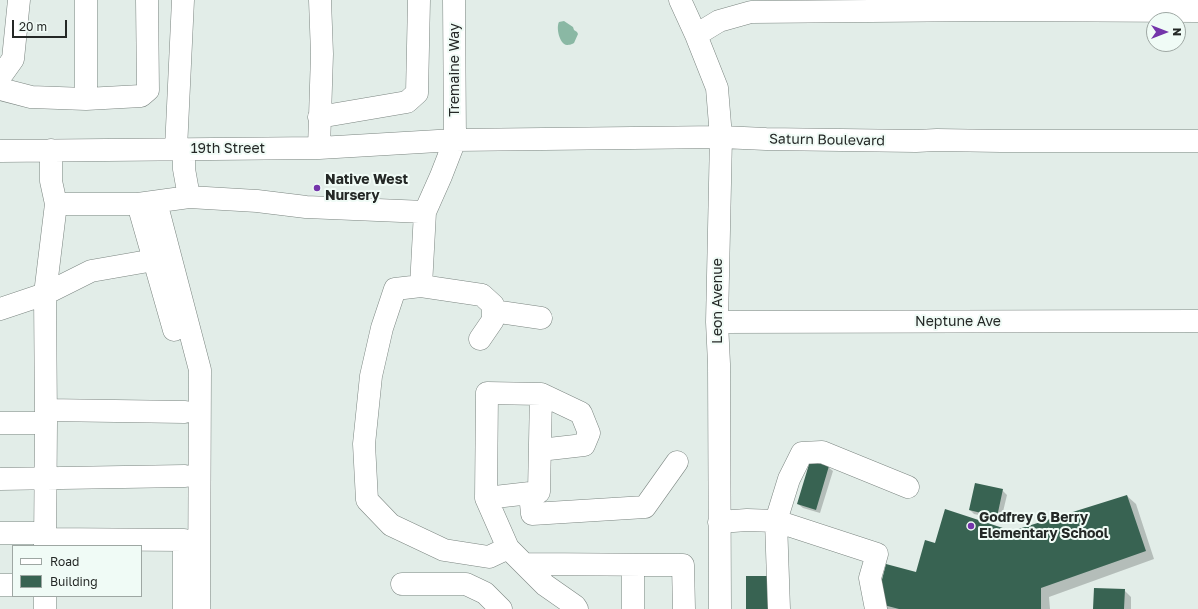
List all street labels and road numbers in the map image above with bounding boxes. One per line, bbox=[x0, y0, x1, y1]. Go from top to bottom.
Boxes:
street label: Tremaine Way bbox=[447, 23, 463, 117]
street label: Saturn Boulevard bbox=[769, 131, 885, 149]
street label: 19th Street bbox=[191, 141, 265, 157]
street label: Leon Avenue bbox=[710, 258, 726, 344]
street label: Neptune Ave bbox=[915, 314, 1001, 330]

